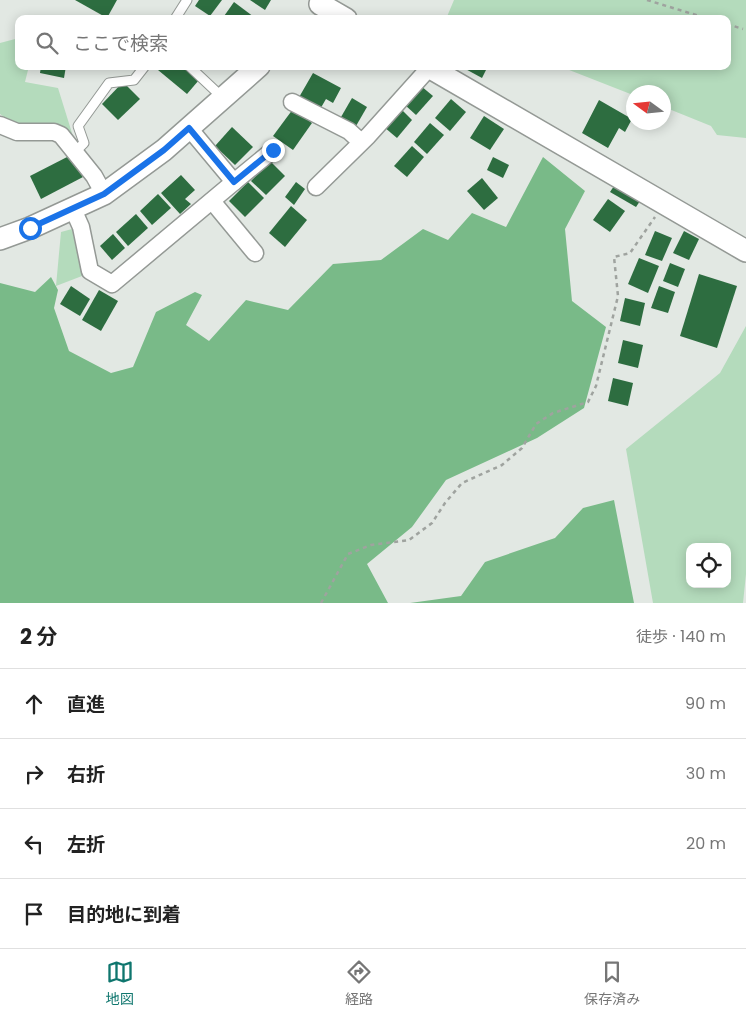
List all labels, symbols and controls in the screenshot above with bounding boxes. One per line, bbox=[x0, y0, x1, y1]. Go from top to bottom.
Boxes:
search box bbox=[15, 15, 731, 70]
icon: search bbox=[33, 29, 61, 57]
text: ここで検索 bbox=[73, 30, 168, 57]
north arrow bbox=[626, 85, 671, 130]
route end bbox=[262, 139, 285, 162]
route start bbox=[19, 217, 42, 240]
map controls bbox=[686, 543, 731, 588]
button: locate bbox=[686, 543, 731, 588]
text: 2 分 bbox=[20, 622, 57, 651]
text: 徒歩 · 140 m bbox=[636, 625, 726, 648]
icon: ahead bbox=[20, 690, 48, 718]
text: 直進 bbox=[67, 691, 105, 718]
text: 90 m bbox=[685, 692, 726, 715]
icon: right bbox=[20, 760, 48, 788]
text: 右折 bbox=[67, 761, 105, 788]
text: 30 m bbox=[686, 762, 726, 785]
icon: left bbox=[20, 830, 48, 858]
text: 左折 bbox=[67, 831, 105, 858]
text: 20 m bbox=[686, 832, 726, 855]
icon: arrive bbox=[20, 900, 48, 928]
text: 目的地に到着 bbox=[67, 901, 181, 928]
tab: 地図 bbox=[106, 958, 134, 1010]
tab: 経路 bbox=[345, 958, 373, 1010]
tab: 保存済み bbox=[584, 958, 640, 1010]

